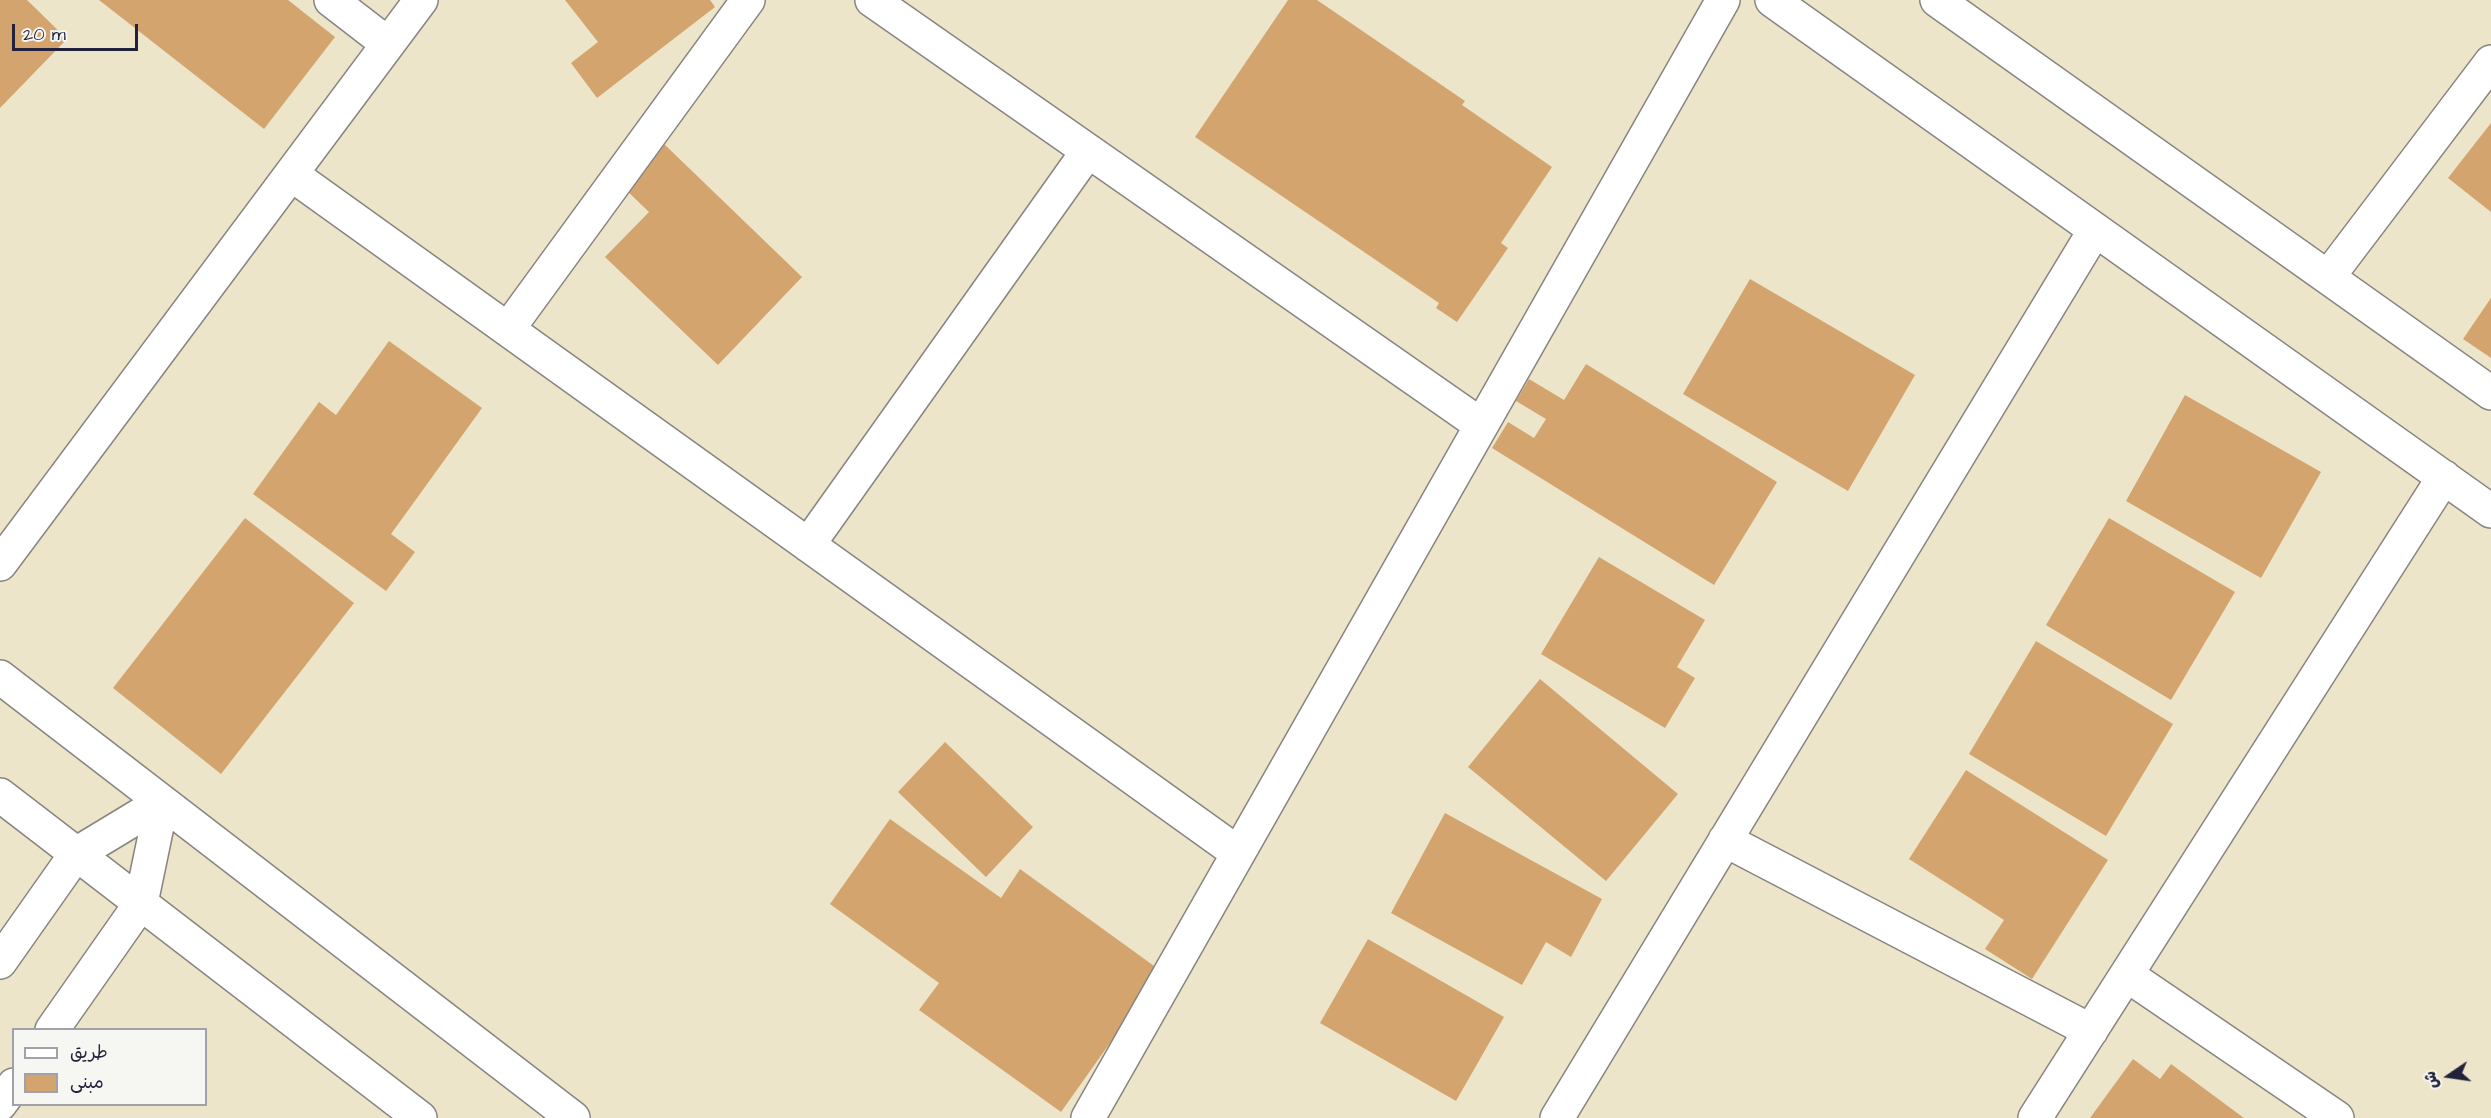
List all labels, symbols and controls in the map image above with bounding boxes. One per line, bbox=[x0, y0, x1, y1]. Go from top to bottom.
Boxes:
scale bar bbox=[15, 12, 141, 50]
text: 20 m bbox=[23, 22, 66, 47]
legend bbox=[12, 1028, 207, 1106]
text: طريق bbox=[70, 1040, 108, 1065]
north arrow bbox=[2419, 1046, 2479, 1106]
text: ش bbox=[2419, 1069, 2444, 1091]
text: مبنى bbox=[70, 1070, 104, 1095]

